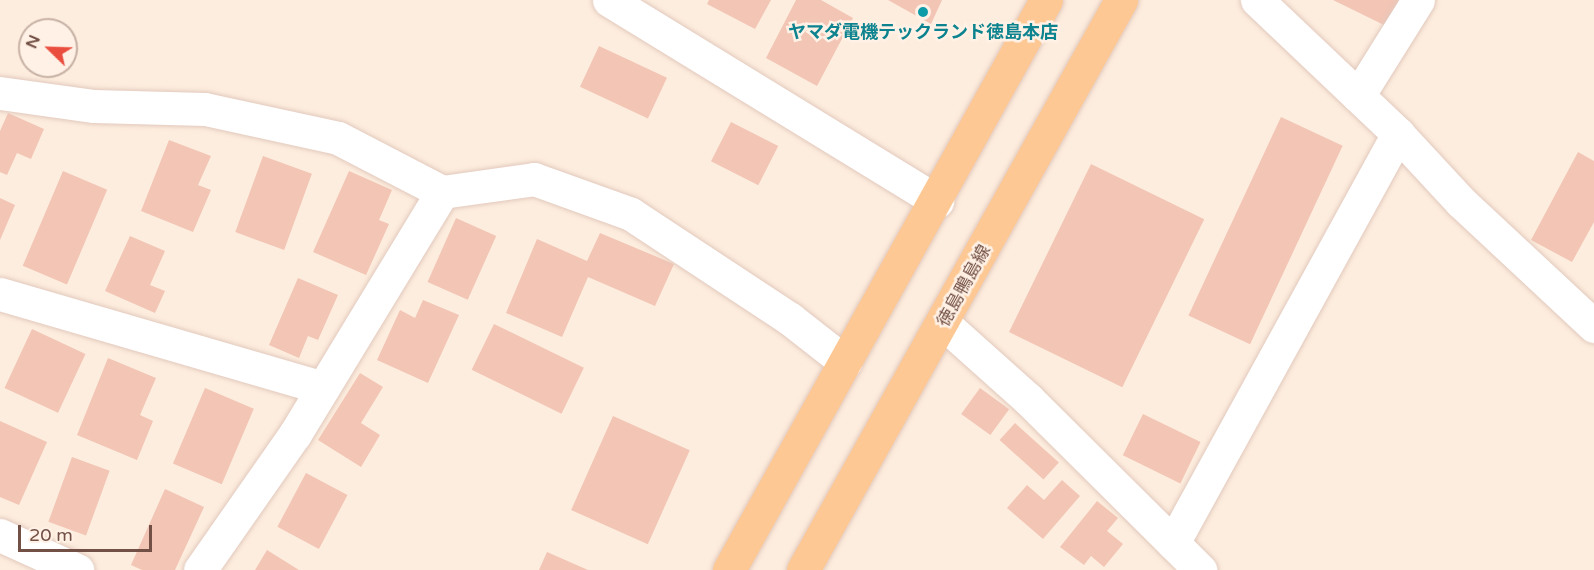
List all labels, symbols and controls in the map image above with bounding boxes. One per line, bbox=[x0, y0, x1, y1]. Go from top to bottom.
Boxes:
marker: ヤマダ電機テックランド徳島本店 bbox=[916, 5, 930, 19]
north arrow bbox=[18, 18, 78, 78]
place label: ヤマダ電機テックランド徳島本店 bbox=[788, 21, 1058, 43]
text: N bbox=[22, 32, 45, 52]
street label: 徳島鴨島線 bbox=[933, 241, 995, 331]
scale bar bbox=[21, 513, 154, 551]
text: 20 m bbox=[29, 524, 73, 546]

